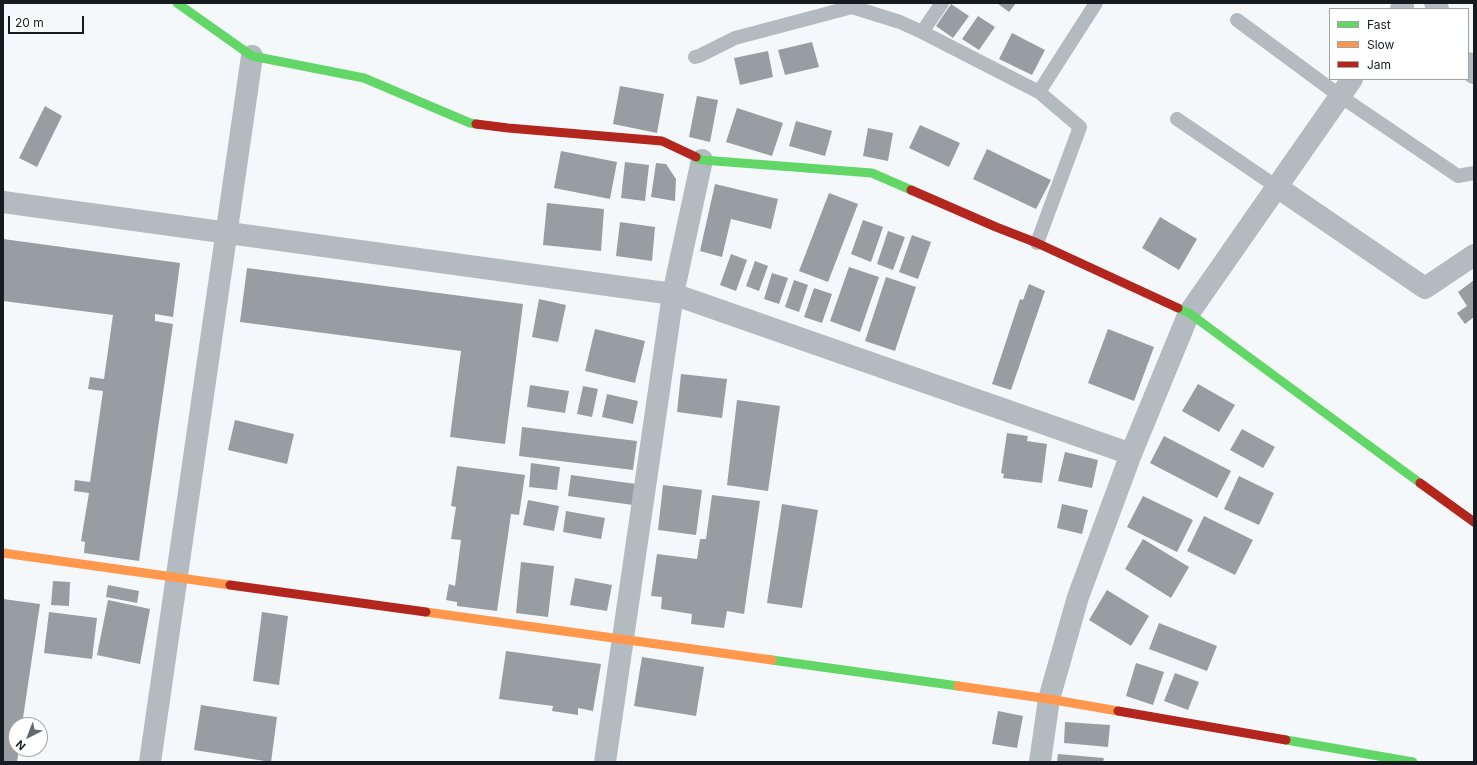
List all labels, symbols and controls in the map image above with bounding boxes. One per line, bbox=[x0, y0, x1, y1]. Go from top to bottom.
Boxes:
scale bar bbox=[10, 8, 86, 34]
legend bbox=[1329, 8, 1469, 80]
text: 20 m bbox=[15, 15, 44, 30]
text: Fast bbox=[1367, 17, 1391, 32]
text: Slow bbox=[1367, 37, 1394, 52]
text: Jam bbox=[1367, 57, 1391, 72]
north arrow bbox=[8, 717, 48, 757]
text: N bbox=[13, 737, 28, 753]

